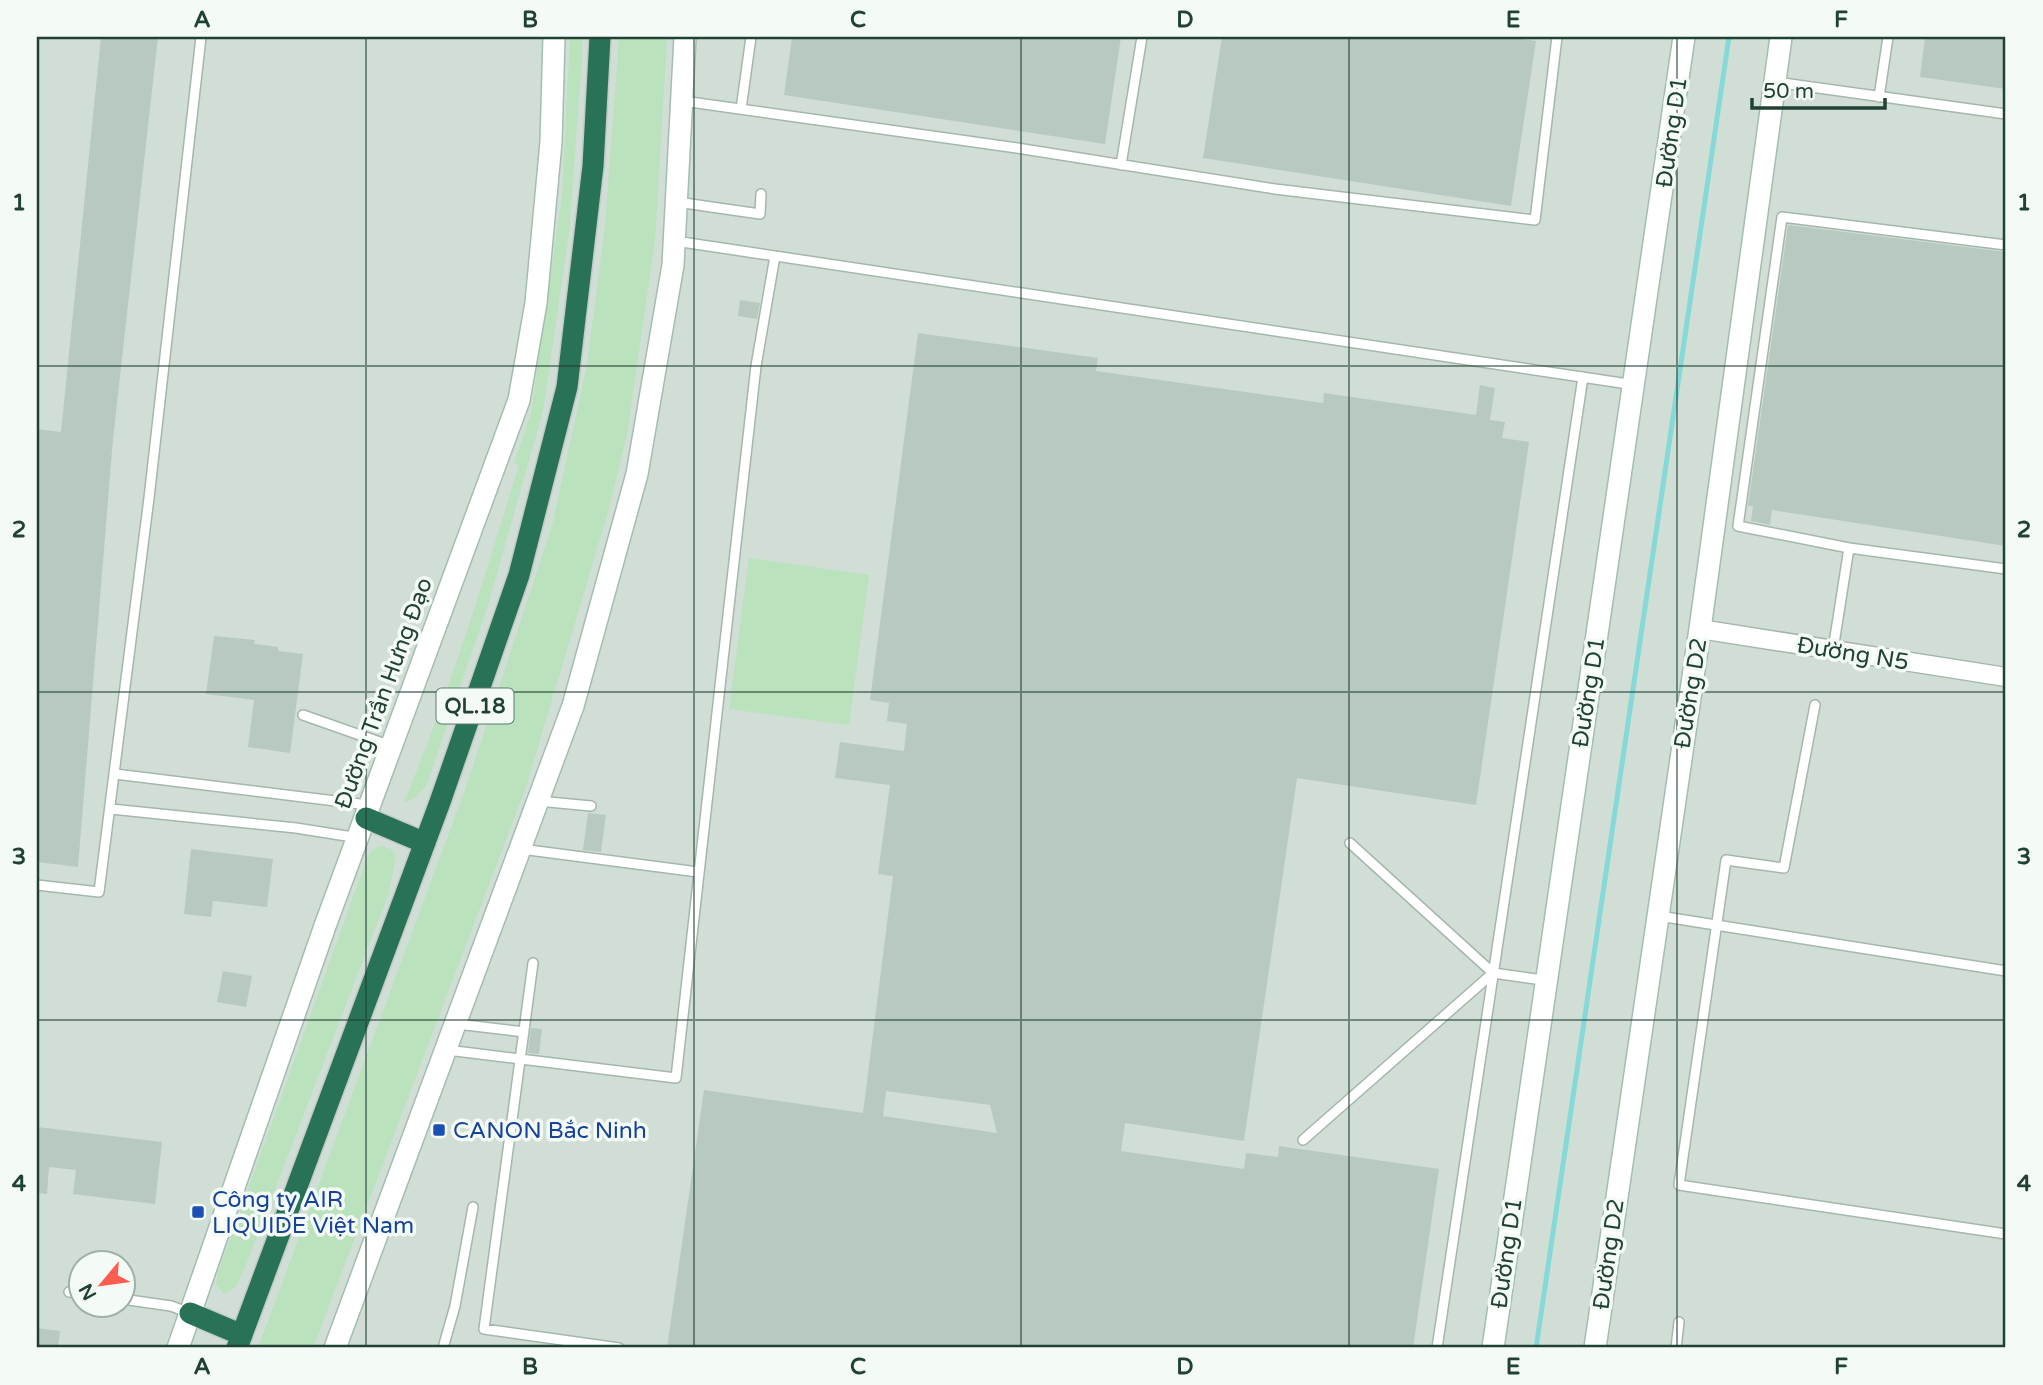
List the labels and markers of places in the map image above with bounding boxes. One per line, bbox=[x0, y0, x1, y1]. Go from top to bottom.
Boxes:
place label: CANON Bắc Ninh bbox=[453, 1117, 647, 1145]
marker: CANON Bắc Ninh bbox=[431, 1122, 447, 1138]
place label: Công ty AIR LIQUIDE Việt Nam bbox=[212, 1186, 414, 1240]
marker: Công ty AIR LIQUIDE Việt Nam bbox=[190, 1204, 206, 1220]

